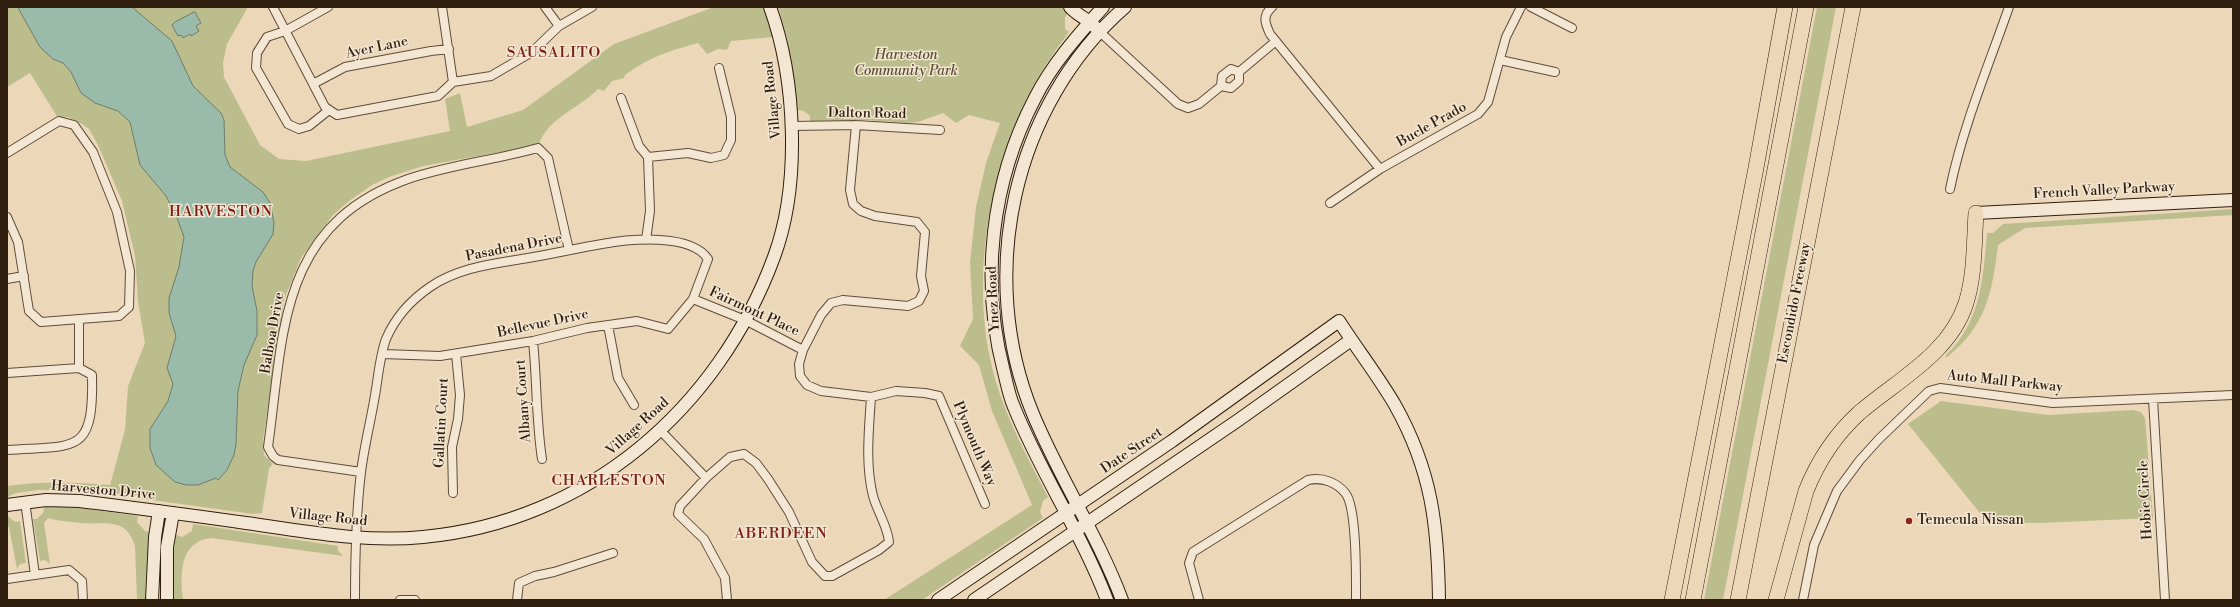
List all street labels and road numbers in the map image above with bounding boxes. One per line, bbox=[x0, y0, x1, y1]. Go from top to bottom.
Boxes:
street label: Ayer Lane bbox=[344, 33, 410, 63]
street label: Village Road bbox=[761, 60, 785, 140]
street label: Bucle Prado bbox=[1394, 99, 1470, 151]
street label: Dalton Road bbox=[828, 105, 906, 123]
street label: French Valley Parkway bbox=[2033, 179, 2175, 203]
street label: Pasadena Drive bbox=[464, 230, 564, 266]
street label: Escondido Freeway bbox=[1775, 241, 1815, 365]
street label: Ynez Road bbox=[984, 266, 1004, 332]
street label: Fairmont Place bbox=[706, 284, 802, 340]
street label: Balboa Drive bbox=[258, 291, 288, 375]
street label: Bellevue Drive bbox=[496, 306, 590, 342]
street label: Albany Court bbox=[513, 359, 535, 443]
street label: Auto Mall Parkway bbox=[1946, 368, 2064, 396]
street label: Gallatin Court bbox=[431, 377, 453, 469]
street label: Village Road bbox=[603, 394, 673, 460]
street label: Plymouth Way bbox=[949, 399, 999, 489]
street label: Date Street bbox=[1098, 424, 1166, 478]
street label: Hobie Circle bbox=[2136, 460, 2156, 540]
street label: Harveston Drive bbox=[50, 478, 156, 504]
street label: Village Road bbox=[288, 506, 368, 530]

